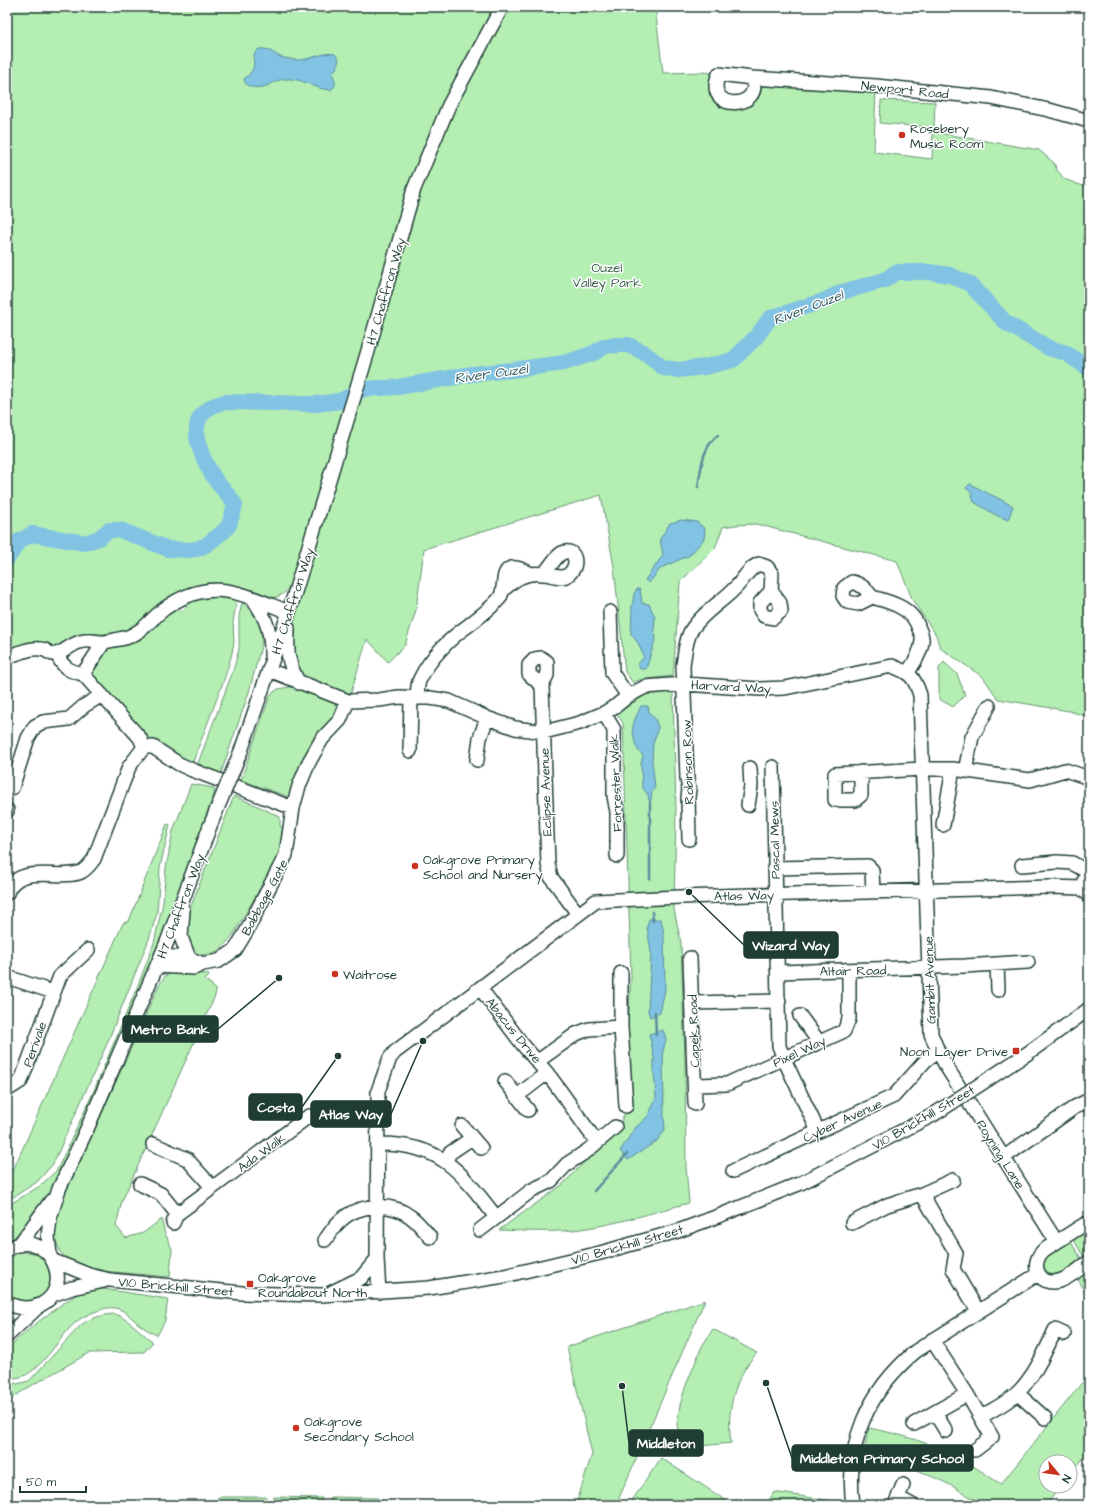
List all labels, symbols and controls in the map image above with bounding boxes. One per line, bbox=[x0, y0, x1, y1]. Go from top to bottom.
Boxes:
street label: Newport Road bbox=[860, 76, 950, 104]
place label: Rosebery Music Room bbox=[910, 120, 984, 153]
marker: Rosebery Music Room bbox=[897, 130, 907, 140]
street label: H7 Chaffron Way bbox=[362, 235, 411, 347]
park label: Ouzel Valley Park bbox=[573, 259, 641, 293]
water label: River Ouzel bbox=[770, 285, 848, 330]
water label: River Ouzel bbox=[453, 359, 531, 389]
street label: H7 Chaffron Way bbox=[267, 546, 320, 657]
street label: Harvard Way bbox=[690, 676, 771, 699]
street label: Robinson Row bbox=[678, 719, 698, 805]
street label: Forrester Walk bbox=[605, 734, 627, 832]
street label: Eclipse Avenue bbox=[535, 748, 557, 836]
street label: Pascal Mews bbox=[765, 800, 785, 879]
street label: H7 Chaffron Way bbox=[153, 851, 210, 962]
place label: Oakgrove Primary School and Nursery bbox=[423, 851, 543, 885]
street label: Babbage Gate bbox=[237, 856, 293, 939]
marker: Oakgrove Primary School and Nursery bbox=[410, 861, 420, 871]
street label: Atlas Way bbox=[714, 886, 774, 907]
callout: Wizard Way bbox=[744, 932, 838, 958]
text: Wizard Way bbox=[751, 936, 830, 956]
street label: Gambit Avenue bbox=[919, 936, 941, 1024]
street label: Altair Road bbox=[820, 961, 887, 981]
place label: Waitrose bbox=[343, 966, 397, 984]
marker: Waitrose bbox=[330, 969, 340, 979]
street label: Abacus Drive bbox=[481, 994, 545, 1067]
street label: Capek Road bbox=[684, 994, 704, 1068]
callout: Metro Bank bbox=[123, 1016, 218, 1042]
street label: Perivale bbox=[18, 1019, 51, 1069]
text: Metro Bank bbox=[131, 1020, 210, 1040]
street label: Pixel Way bbox=[770, 1032, 829, 1073]
place label: Noon Layer Drive bbox=[900, 1043, 1008, 1062]
marker: Noon Layer Drive bbox=[1011, 1046, 1021, 1056]
street label: V10 Brickhill Street bbox=[869, 1081, 979, 1155]
callout: Costa bbox=[249, 1094, 302, 1120]
street label: Cyber Avenue bbox=[800, 1095, 885, 1148]
text: Costa bbox=[257, 1098, 296, 1118]
callout: Atlas Way bbox=[311, 1101, 391, 1127]
text: Atlas Way bbox=[319, 1105, 384, 1125]
street label: Poyning Lane bbox=[971, 1116, 1029, 1193]
street label: Ada Walk bbox=[234, 1129, 289, 1176]
street label: V10 Brickhill Street bbox=[569, 1220, 686, 1270]
place label: Oakgrove Roundabout North bbox=[258, 1269, 368, 1302]
street label: V10 Brickhill Street bbox=[118, 1273, 235, 1301]
marker: Oakgrove Roundabout North bbox=[245, 1279, 255, 1289]
place label: Oakgrove Secondary School bbox=[304, 1413, 414, 1447]
marker: Oakgrove Secondary School bbox=[291, 1423, 301, 1433]
callout: Middleton bbox=[629, 1430, 703, 1456]
text: Middleton bbox=[637, 1434, 695, 1454]
callout: Middleton Primary School bbox=[792, 1445, 973, 1471]
text: Middleton Primary School bbox=[800, 1449, 965, 1469]
north arrow bbox=[1038, 1454, 1078, 1494]
scale bar bbox=[20, 1468, 86, 1494]
text: N bbox=[1058, 1472, 1075, 1485]
text: 50 m bbox=[26, 1474, 57, 1491]

